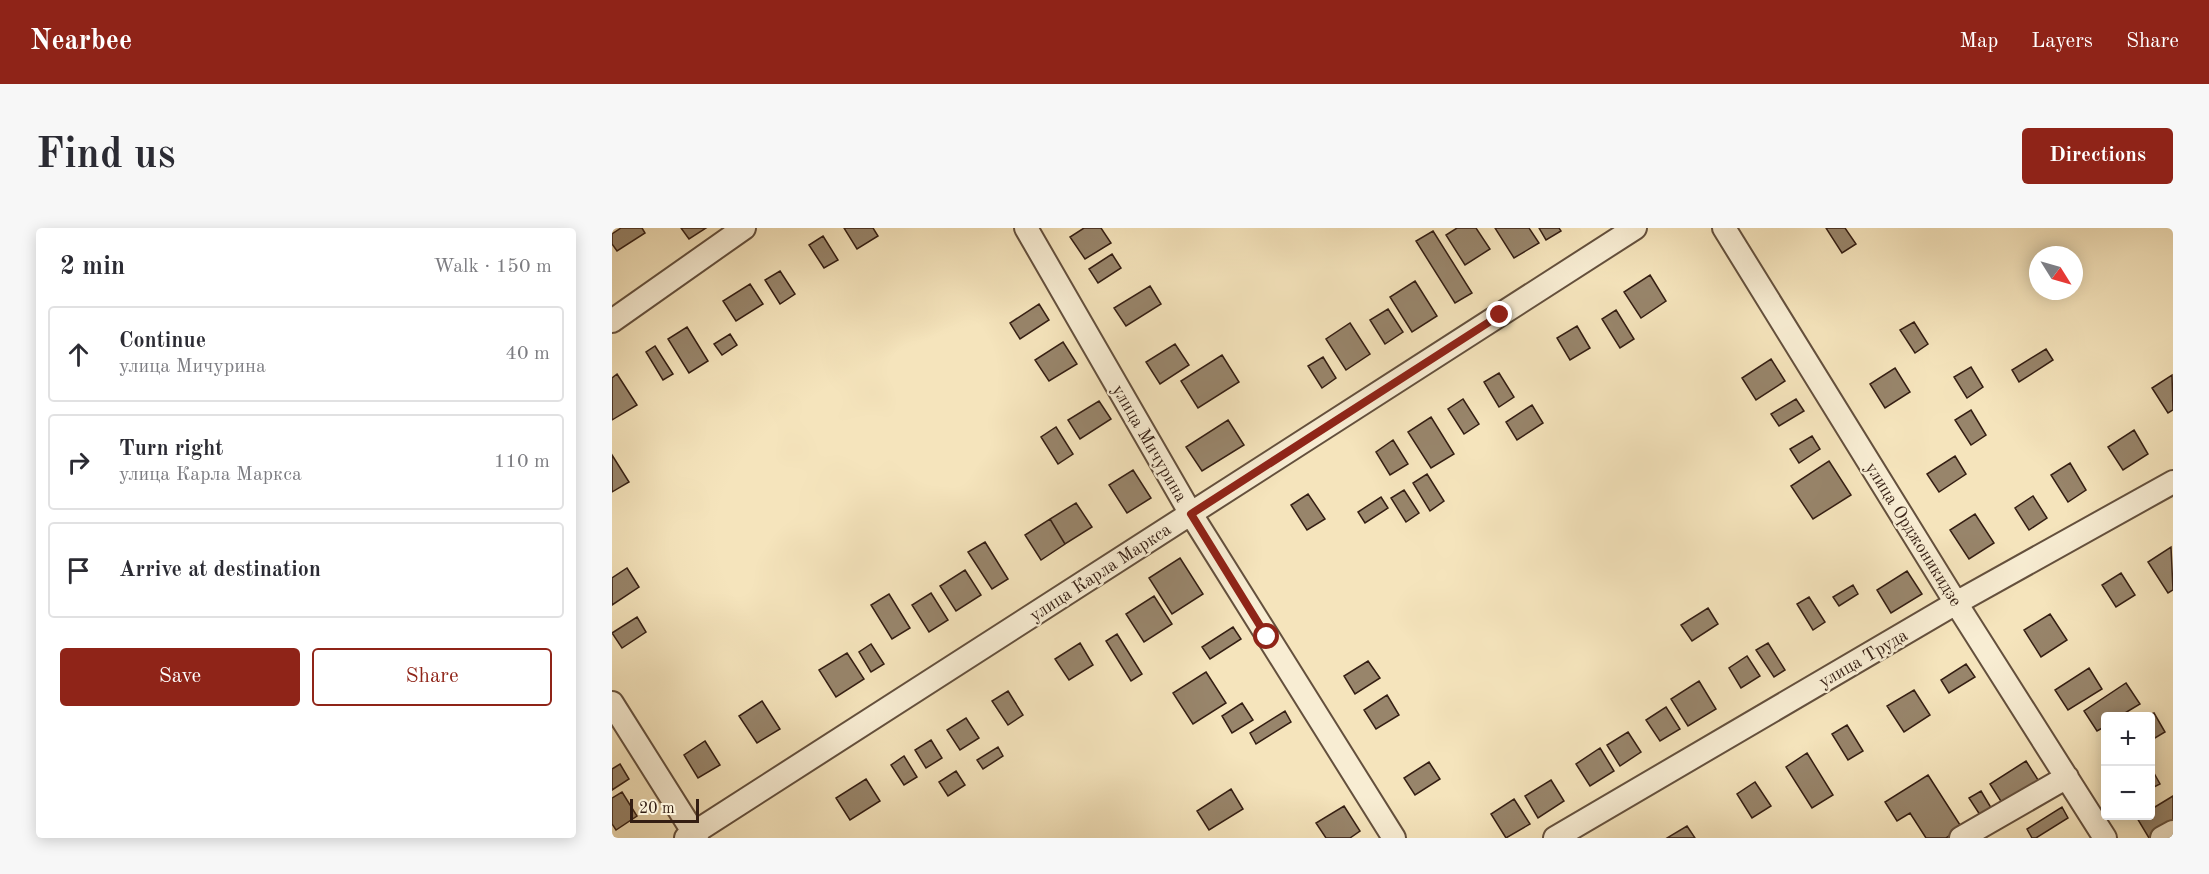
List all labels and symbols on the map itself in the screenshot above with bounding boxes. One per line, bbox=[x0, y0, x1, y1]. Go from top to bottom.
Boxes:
north arrow bbox=[2029, 246, 2083, 300]
route end bbox=[1486, 301, 1512, 327]
street label: улица Мичурина bbox=[1108, 382, 1190, 505]
street label: улица Орджоникидзе bbox=[1861, 459, 1965, 610]
street label: улица Карла Маркса bbox=[1027, 520, 1175, 625]
route start bbox=[1253, 623, 1279, 649]
street label: улица Труда bbox=[1816, 626, 1911, 691]
scale bar bbox=[630, 796, 699, 824]

